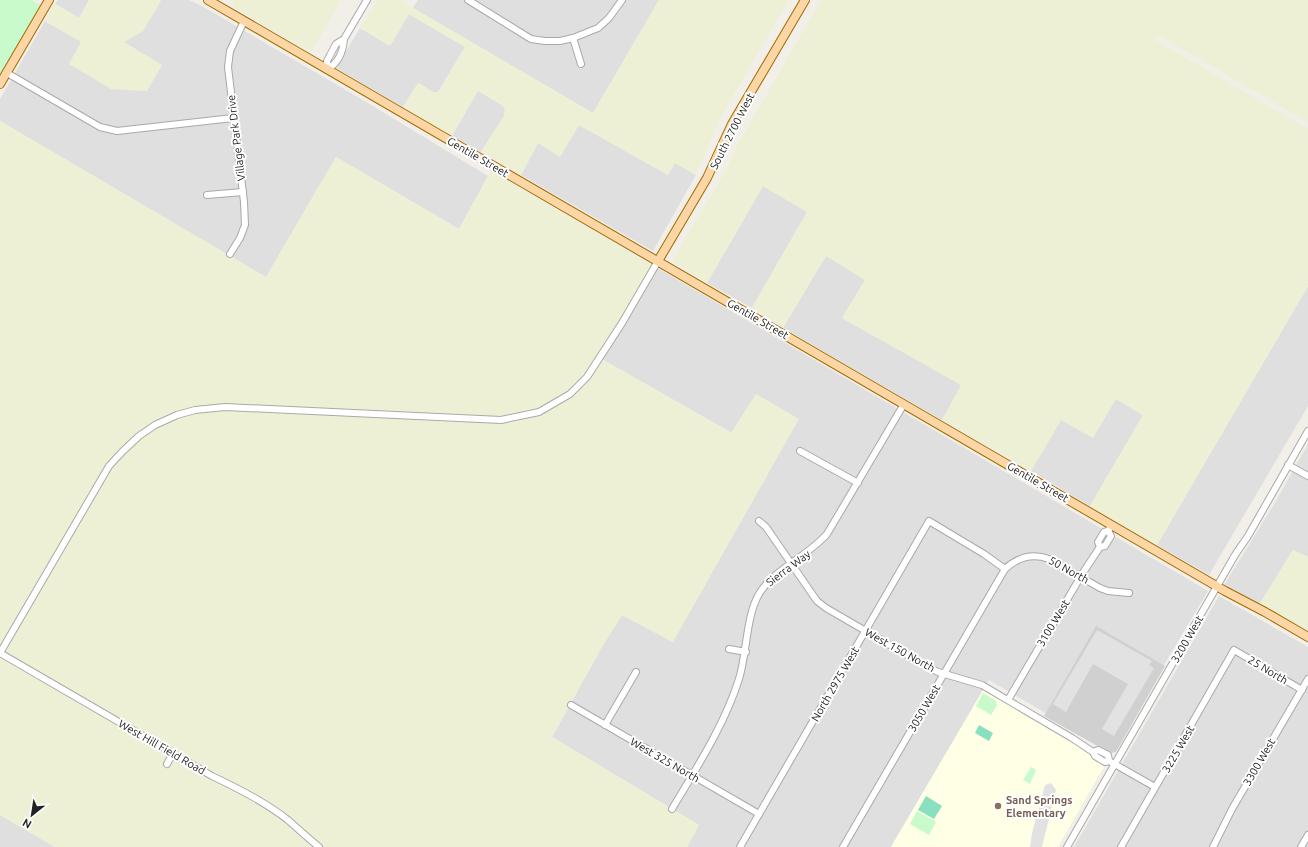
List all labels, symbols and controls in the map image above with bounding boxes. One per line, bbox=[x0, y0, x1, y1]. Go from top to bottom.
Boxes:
street label: South 2700 West bbox=[708, 90, 757, 171]
street label: Village Park Drive bbox=[225, 94, 247, 182]
street label: Gentile Street bbox=[445, 135, 511, 180]
street label: Gentile Street bbox=[725, 297, 791, 342]
street label: Gentile Street bbox=[1005, 460, 1071, 505]
street label: Sierra Way bbox=[764, 547, 813, 588]
street label: 50 North bbox=[1047, 554, 1091, 586]
street label: 3100 West bbox=[1034, 597, 1072, 649]
street label: 3200 West bbox=[1169, 613, 1206, 665]
street label: West 150 North bbox=[863, 626, 937, 674]
street label: North 2975 West bbox=[809, 644, 862, 723]
street label: 25 North bbox=[1246, 654, 1290, 686]
street label: 3050 West bbox=[906, 682, 943, 734]
street label: West Hill Field Road bbox=[117, 717, 207, 777]
street label: 3225 West bbox=[1160, 723, 1197, 775]
street label: West 325 North bbox=[628, 735, 702, 785]
street label: 3300 West bbox=[1241, 736, 1278, 788]
place label: Sand Springs Elementary bbox=[1006, 794, 1072, 819]
north arrow bbox=[12, 795, 52, 835]
marker: Sand Springs Elementary bbox=[993, 801, 1003, 811]
text: N bbox=[20, 816, 34, 831]

